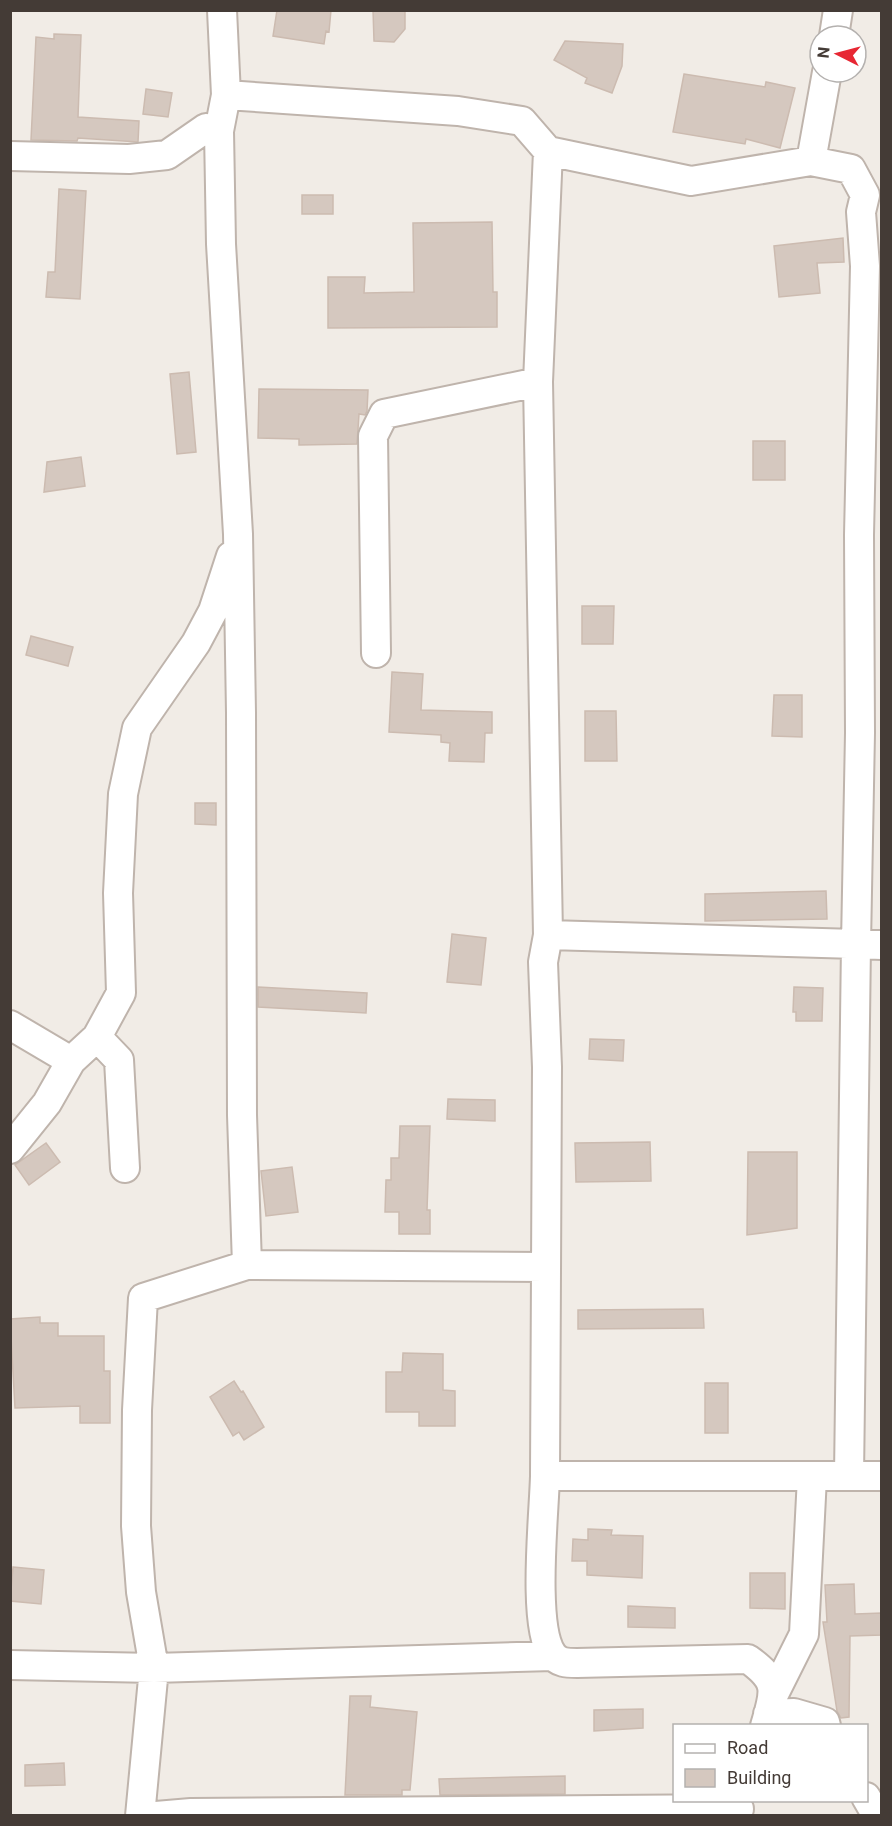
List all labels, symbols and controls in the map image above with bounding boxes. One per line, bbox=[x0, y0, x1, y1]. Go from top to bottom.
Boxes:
north arrow bbox=[808, 24, 868, 84]
text: N bbox=[814, 46, 834, 59]
legend bbox=[673, 1724, 868, 1802]
text: Road bbox=[727, 1737, 768, 1758]
text: Building bbox=[727, 1767, 791, 1788]

